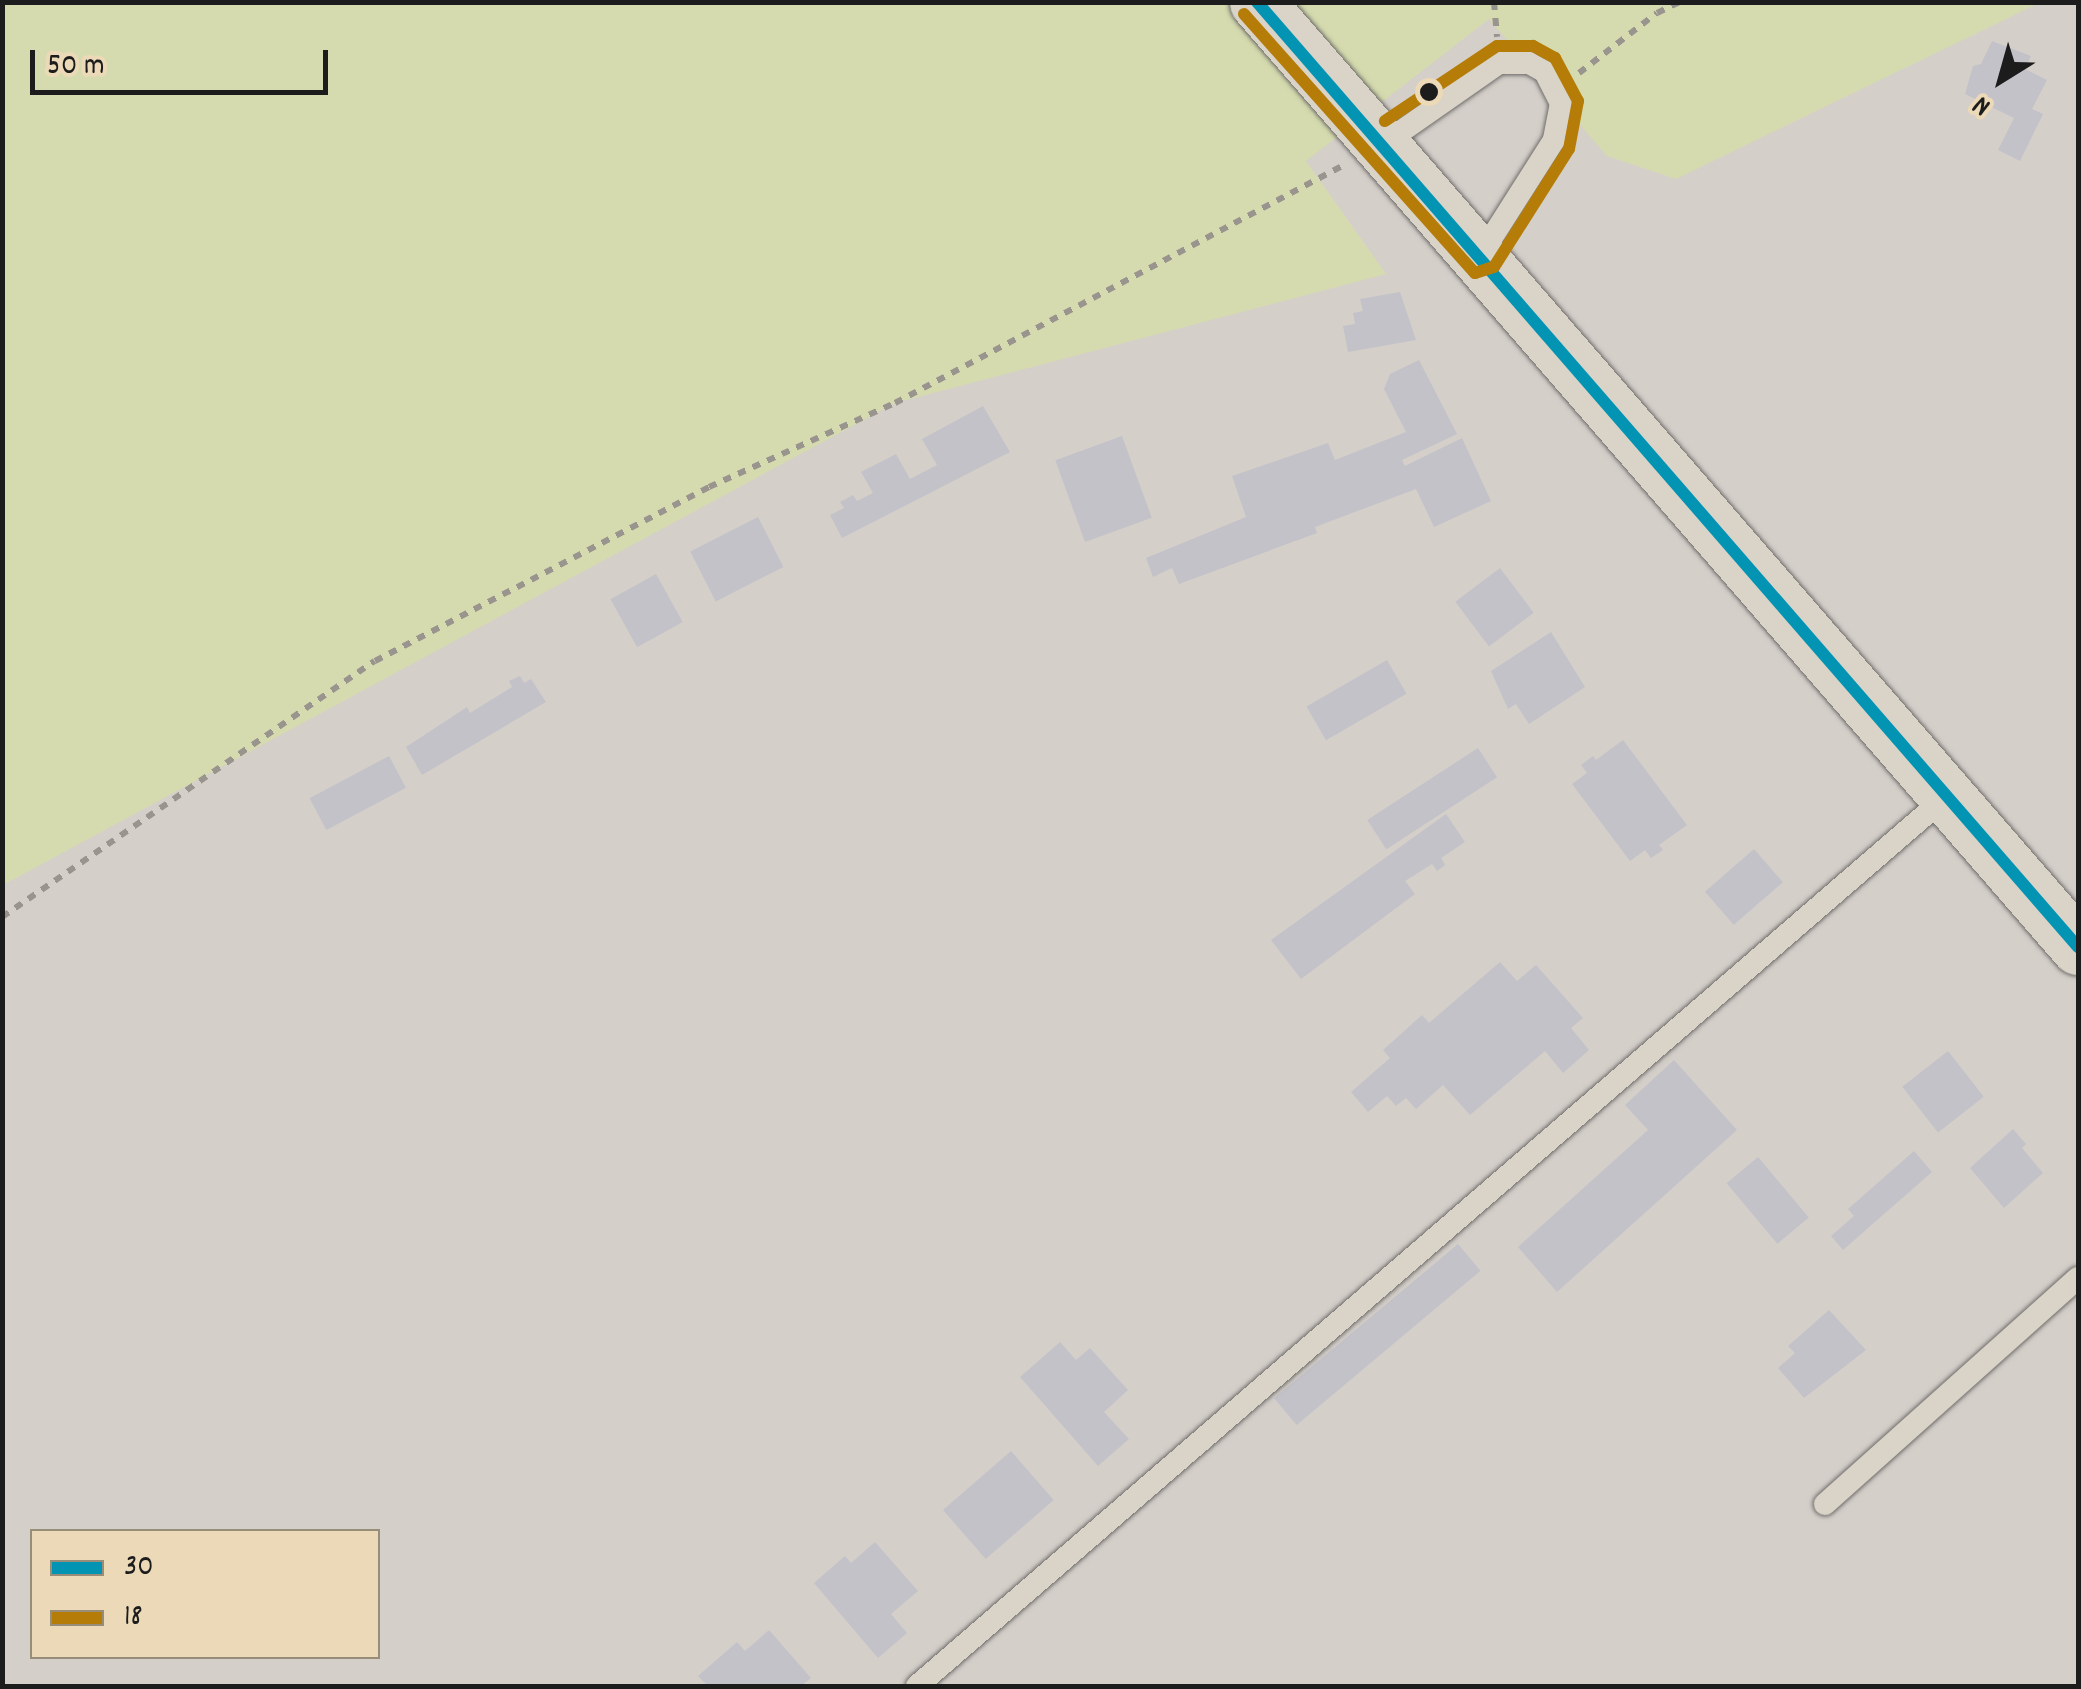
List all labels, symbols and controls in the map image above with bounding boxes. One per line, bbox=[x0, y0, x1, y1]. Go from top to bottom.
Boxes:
scale bar bbox=[35, 30, 332, 92]
north arrow bbox=[1951, 30, 2051, 130]
text: 50 m bbox=[47, 46, 105, 89]
unlabelled marker bbox=[1419, 82, 1439, 102]
text: N bbox=[1965, 84, 2001, 124]
legend bbox=[30, 1529, 380, 1659]
text: 30 bbox=[124, 1547, 154, 1590]
text: 18 bbox=[124, 1597, 143, 1640]

